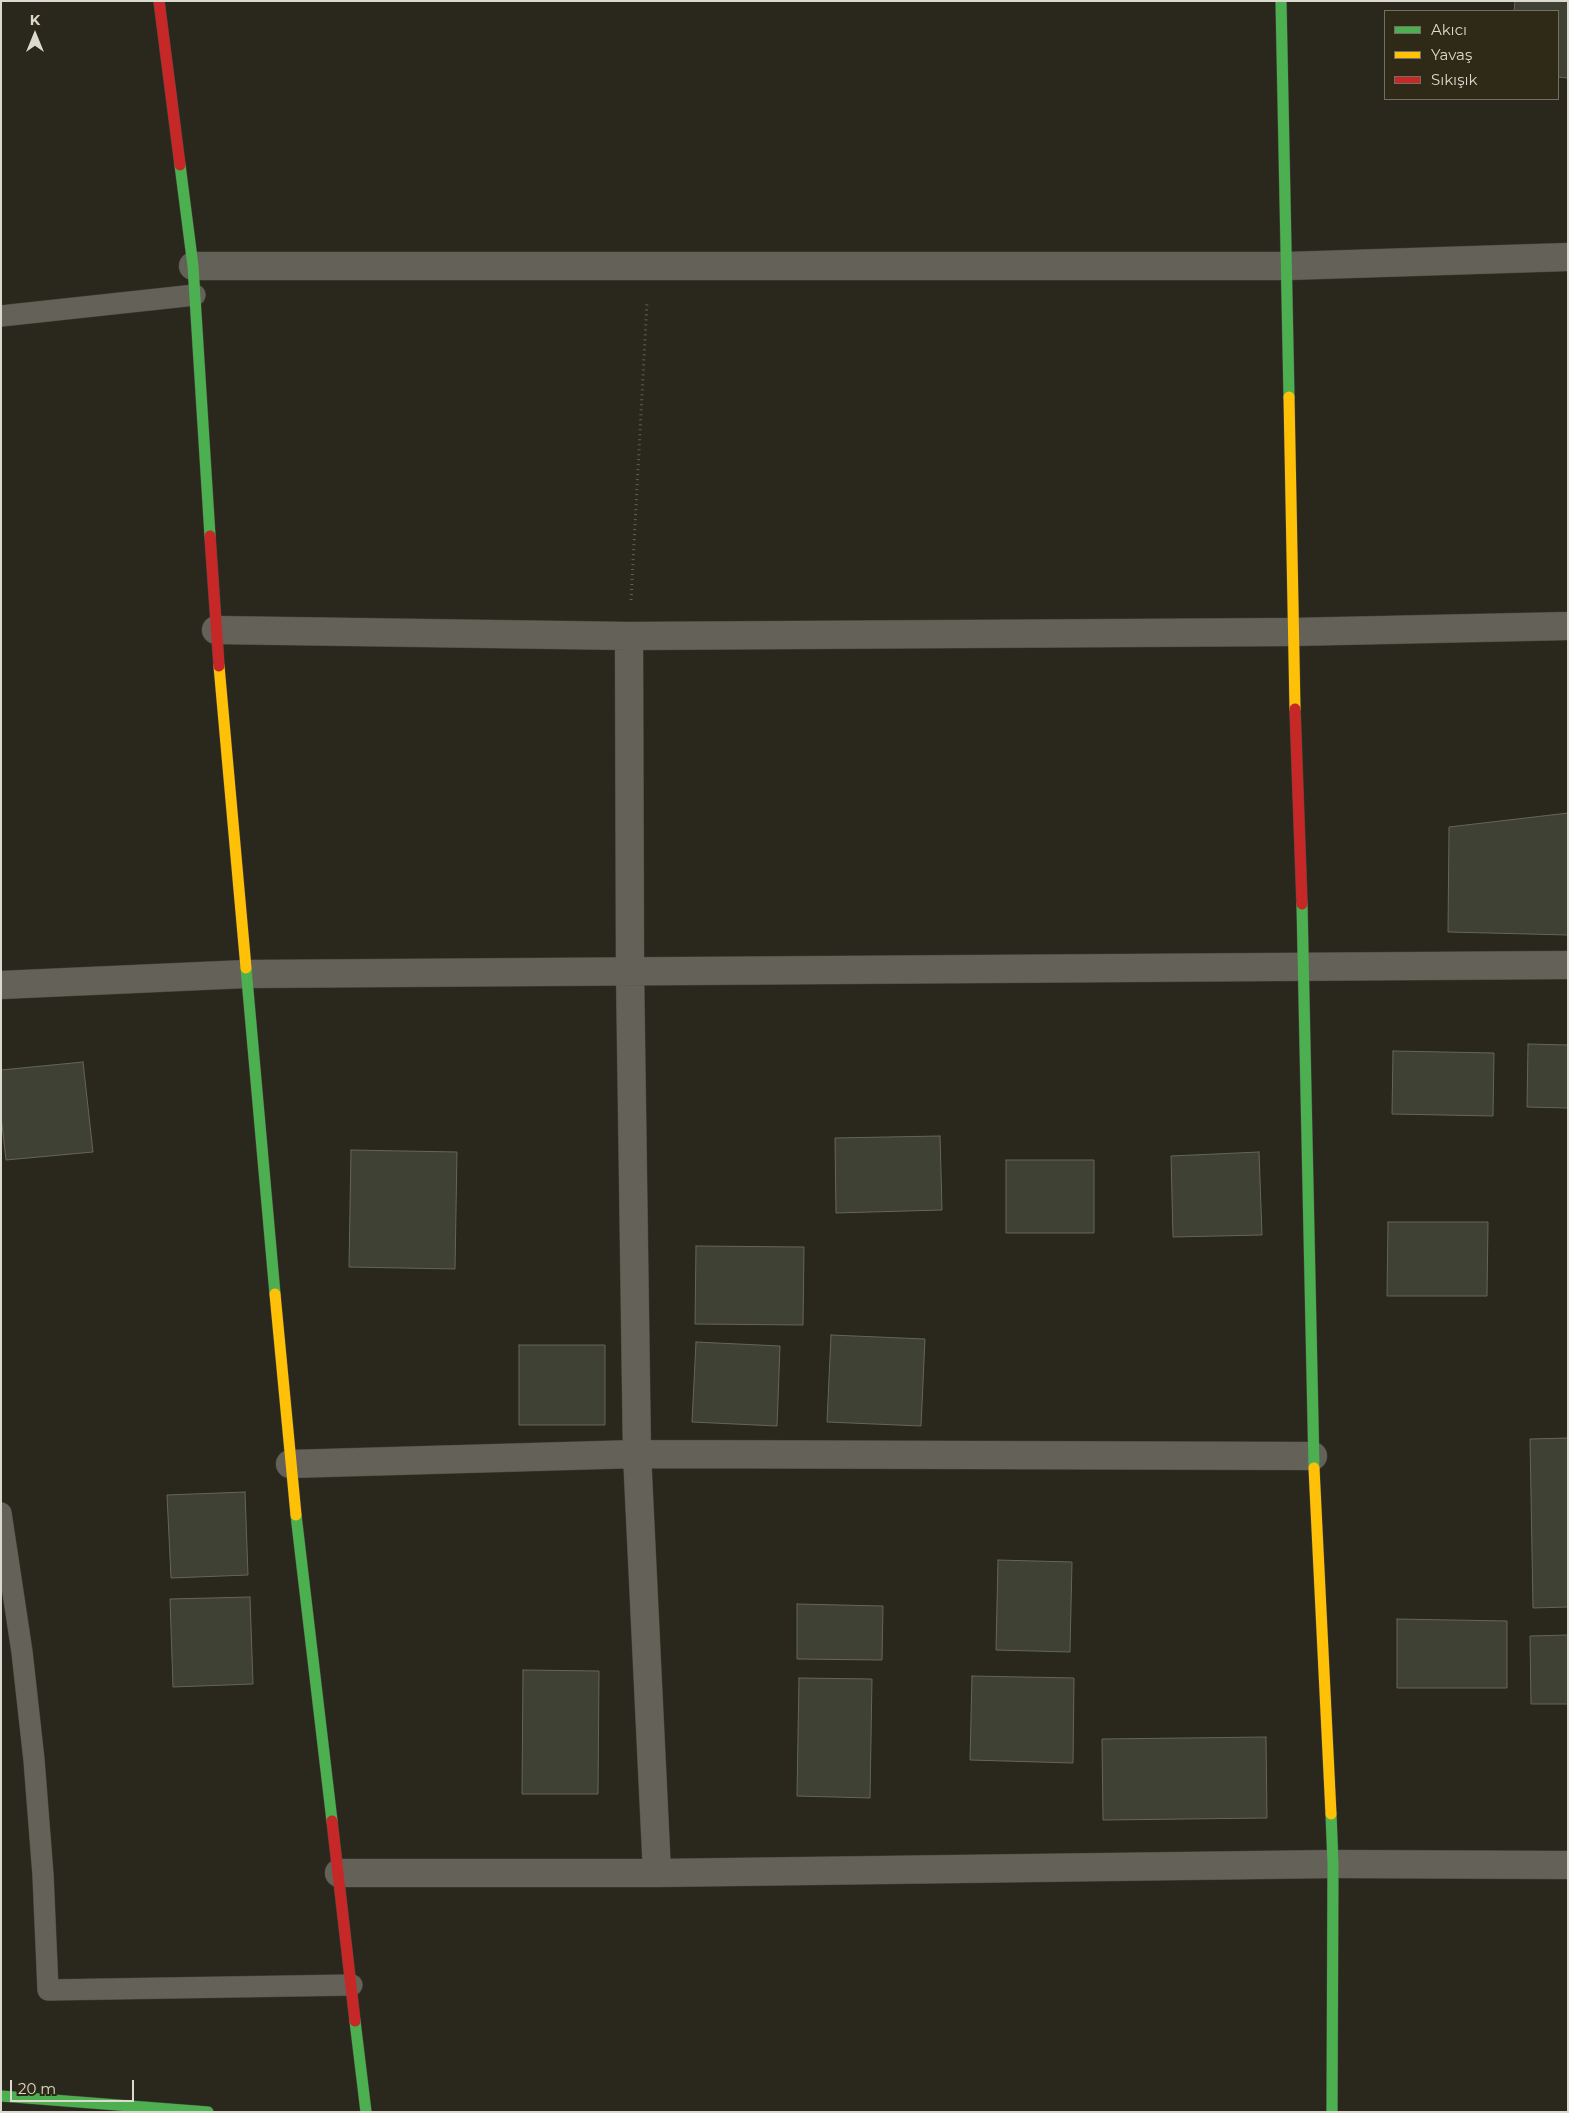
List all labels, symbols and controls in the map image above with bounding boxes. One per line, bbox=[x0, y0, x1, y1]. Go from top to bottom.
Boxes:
north arrow bbox=[10, 10, 60, 60]
legend bbox=[1384, 10, 1559, 100]
text: K bbox=[30, 11, 40, 29]
text: Akıcı bbox=[1431, 20, 1467, 39]
text: Yavaş bbox=[1431, 45, 1472, 64]
text: Sıkışık bbox=[1431, 70, 1477, 89]
scale bar bbox=[12, 2070, 136, 2102]
text: 20 m bbox=[18, 2079, 56, 2098]

